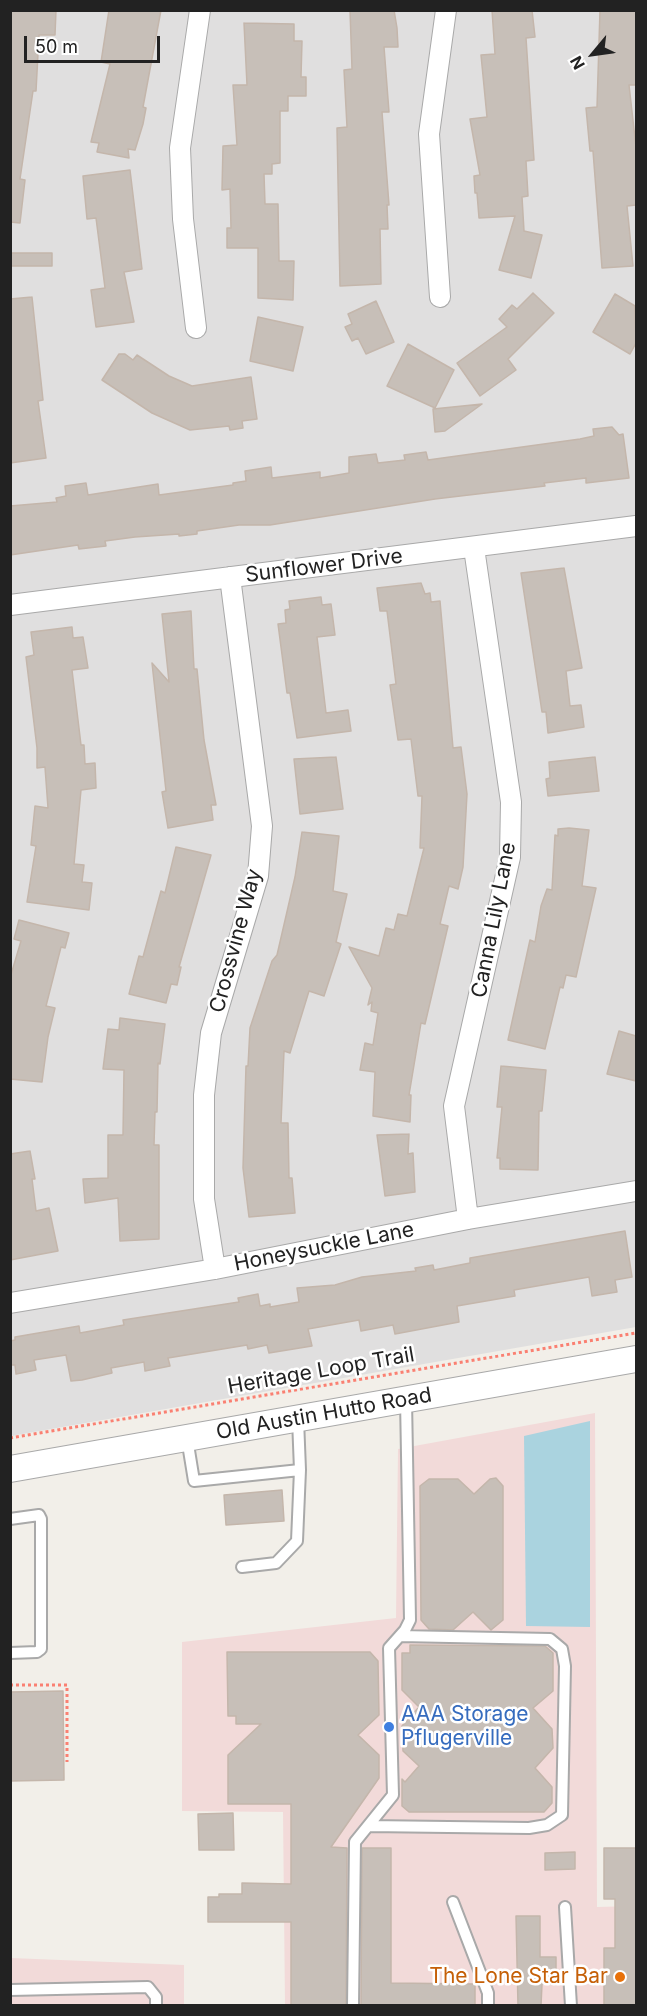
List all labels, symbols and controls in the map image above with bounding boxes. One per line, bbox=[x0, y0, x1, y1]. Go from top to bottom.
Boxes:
scale bar bbox=[27, 24, 164, 62]
north arrow bbox=[563, 24, 623, 84]
text: 50 m bbox=[35, 36, 78, 57]
text: N bbox=[566, 53, 589, 73]
street label: Sunflower Drive bbox=[244, 544, 404, 588]
street label: Canna Lily Lane bbox=[467, 840, 521, 1000]
street label: Crossvine Way bbox=[205, 866, 267, 1016]
street label: Honeysuckle Lane bbox=[232, 1217, 416, 1277]
street label: Heritage Loop Trail bbox=[226, 1342, 416, 1400]
street label: Old Austin Hutto Road bbox=[214, 1383, 434, 1445]
place label: AAA Storage Pflugerville bbox=[401, 1702, 529, 1752]
marker: AAA Storage Pflugerville bbox=[382, 1720, 396, 1734]
place label: The Lone Star Bar bbox=[429, 1964, 608, 1990]
marker: The Lone Star Bar bbox=[613, 1970, 627, 1984]

